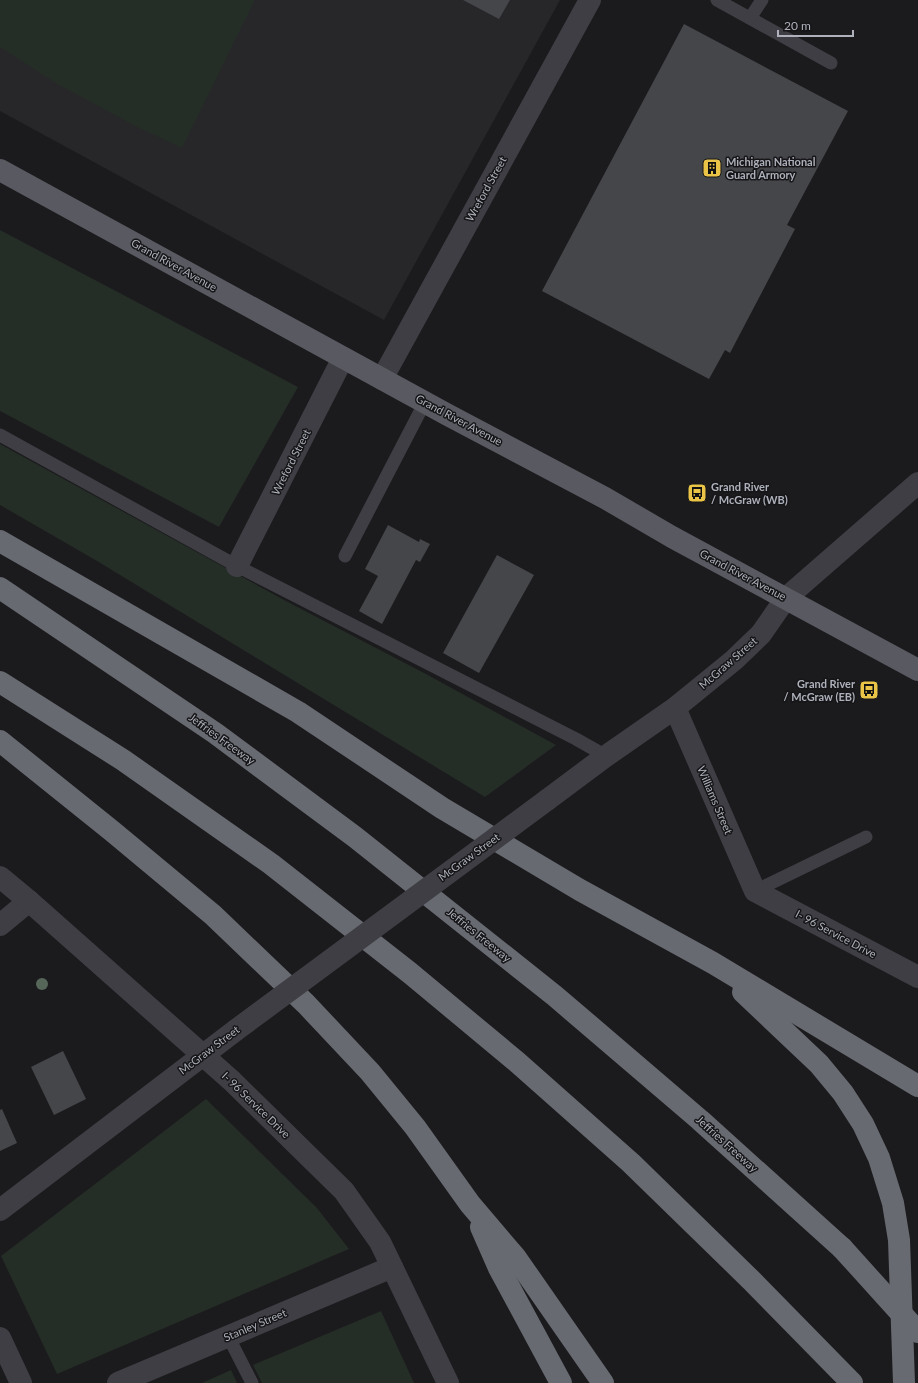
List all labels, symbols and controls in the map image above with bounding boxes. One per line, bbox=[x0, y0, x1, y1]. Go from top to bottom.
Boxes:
scale bar bbox=[778, 12, 853, 38]
text: 20 m bbox=[784, 18, 811, 33]
street label: Wreford Street bbox=[462, 154, 509, 223]
place label: Michigan National Guard Armory bbox=[726, 155, 816, 181]
building icon: Michigan National Guard Armory bbox=[701, 157, 723, 179]
street label: Grand River Avenue bbox=[129, 236, 219, 294]
street label: Grand River Avenue bbox=[414, 391, 505, 448]
street label: Wreford Street bbox=[268, 427, 313, 497]
place label: Grand River / McGraw (WB) bbox=[711, 480, 788, 506]
bus stop icon: Grand River / McGraw (WB) bbox=[686, 482, 708, 504]
street label: Grand River Avenue bbox=[698, 546, 789, 603]
street label: McGraw Street bbox=[696, 634, 759, 691]
place label: Grand River / McGraw (EB) bbox=[783, 677, 856, 703]
bus stop icon: Grand River / McGraw (EB) bbox=[858, 679, 880, 701]
street label: Jeffries Freeway bbox=[187, 710, 258, 767]
street label: Williams Street bbox=[695, 764, 736, 836]
street label: McGraw Street bbox=[435, 830, 502, 883]
street label: Jeffries Freeway bbox=[445, 905, 514, 964]
street label: I- 96 Service Drive bbox=[794, 907, 879, 960]
street label: McGraw Street bbox=[176, 1023, 242, 1077]
street label: I- 96 Service Drive bbox=[220, 1069, 293, 1141]
street label: Jeffries Freeway bbox=[694, 1113, 761, 1175]
street label: Stanley Street bbox=[222, 1306, 288, 1344]

